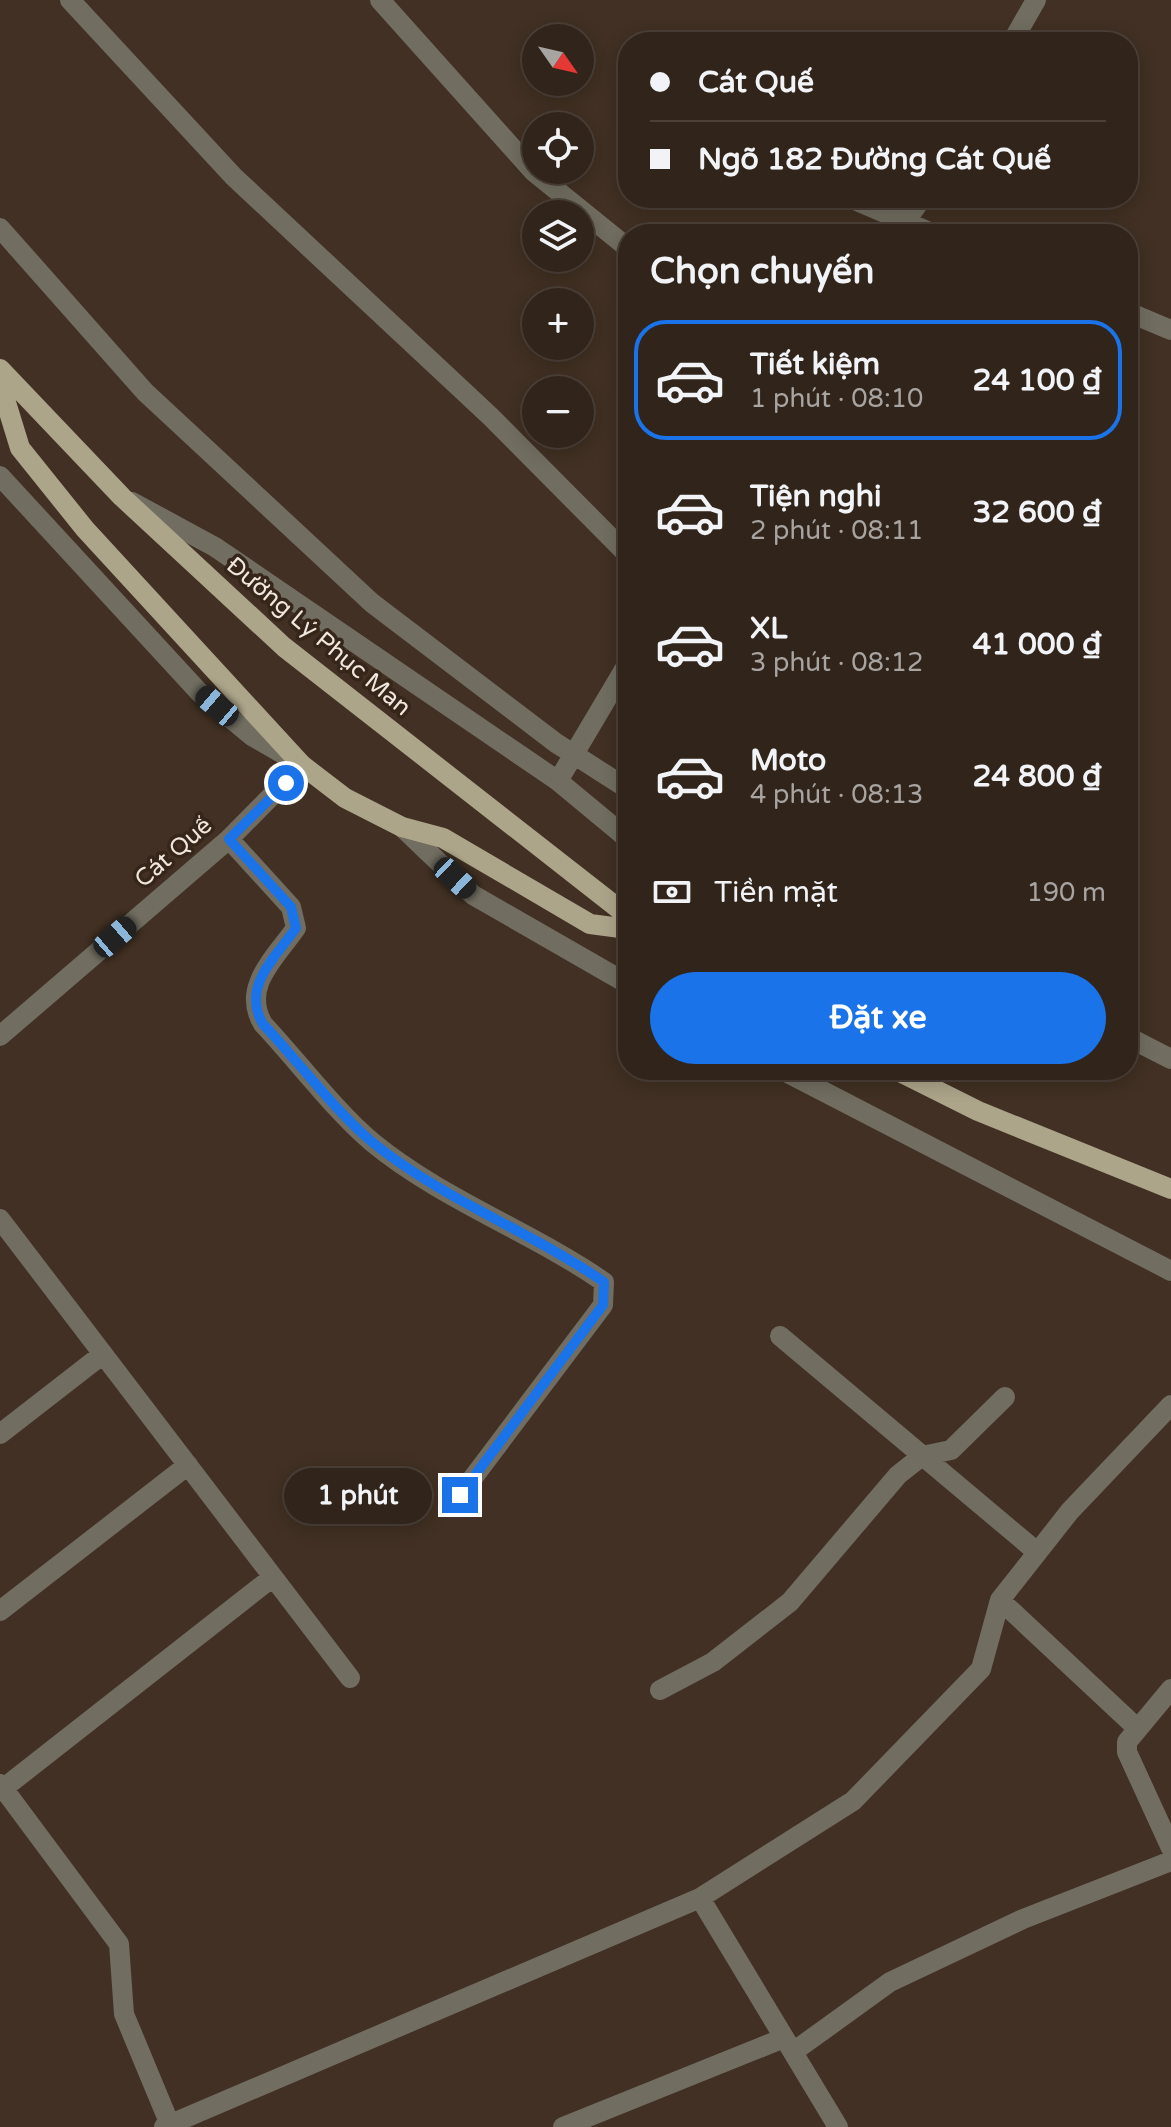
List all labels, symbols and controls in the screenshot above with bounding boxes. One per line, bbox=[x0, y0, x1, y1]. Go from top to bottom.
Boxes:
north arrow bbox=[522, 24, 594, 96]
map controls bbox=[522, 24, 594, 448]
text: Cát Quế bbox=[698, 64, 814, 101]
button: locate bbox=[522, 112, 594, 184]
text: Ngõ 182 Đường Cát Quế bbox=[698, 141, 1051, 178]
button: layers bbox=[522, 200, 594, 272]
text: Chọn chuyến bbox=[650, 250, 874, 293]
button: + bbox=[522, 288, 594, 360]
icon: car bbox=[654, 344, 726, 416]
text: Tiết kiệm bbox=[750, 346, 880, 383]
text: 24 100 ₫ bbox=[972, 362, 1102, 399]
button: − bbox=[522, 376, 594, 448]
text: 1 phút · 08:10 bbox=[750, 383, 923, 414]
icon: car bbox=[654, 476, 726, 548]
text: Tiện nghi bbox=[750, 478, 881, 515]
text: 32 600 ₫ bbox=[972, 494, 1102, 531]
text: 2 phút · 08:11 bbox=[750, 515, 923, 546]
street label: Đường Lý Phục Man bbox=[221, 551, 417, 722]
icon: car bbox=[654, 608, 726, 680]
text: XL bbox=[750, 610, 787, 647]
text: 41 000 ₫ bbox=[972, 626, 1102, 663]
text: 3 phút · 08:12 bbox=[750, 647, 923, 678]
car bbox=[191, 681, 243, 731]
icon: car bbox=[654, 740, 726, 812]
text: Moto bbox=[750, 742, 826, 779]
text: 24 800 ₫ bbox=[972, 758, 1102, 795]
route start bbox=[268, 765, 304, 801]
text: 4 phút · 08:13 bbox=[750, 779, 923, 810]
street label: Cát Quế bbox=[129, 811, 218, 894]
car bbox=[429, 853, 481, 903]
icon: cash bbox=[650, 870, 694, 914]
text: Tiền mặt bbox=[714, 874, 838, 911]
text: 190 m bbox=[1026, 877, 1106, 908]
car bbox=[89, 912, 141, 962]
button: Đặt xe bbox=[650, 972, 1106, 1064]
callout: 1 phút bbox=[284, 1467, 432, 1523]
route end bbox=[442, 1477, 478, 1513]
text: 1 phút bbox=[318, 1480, 399, 1511]

